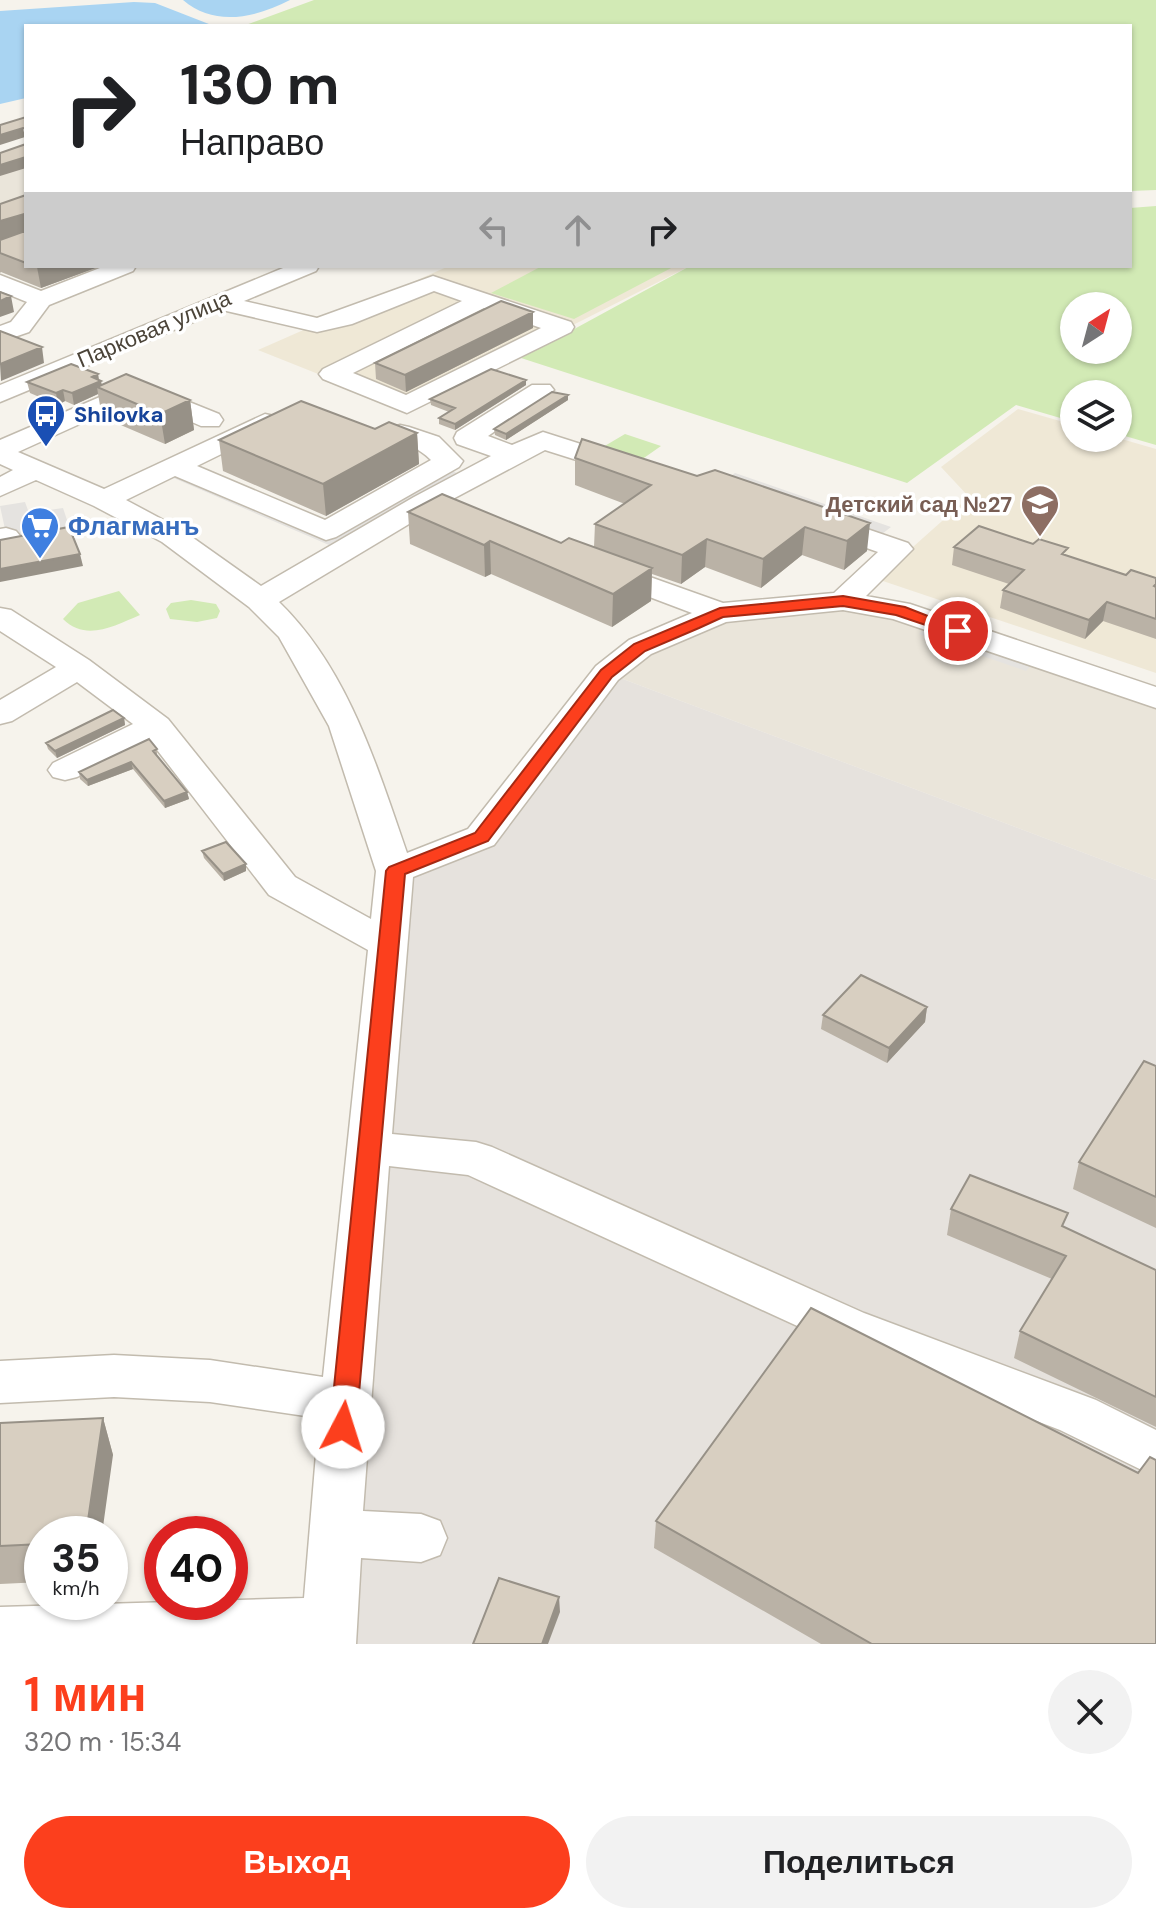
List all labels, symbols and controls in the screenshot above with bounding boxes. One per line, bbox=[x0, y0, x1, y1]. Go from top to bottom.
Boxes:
text: 130 m bbox=[180, 48, 339, 121]
icon: right bbox=[48, 56, 152, 160]
text: Направо bbox=[180, 119, 324, 166]
icon: left bbox=[472, 208, 516, 252]
icon: ahead bbox=[556, 208, 600, 252]
icon: right bbox=[640, 208, 684, 252]
street label: Парковая улица bbox=[73, 283, 236, 374]
north arrow bbox=[1060, 292, 1132, 364]
map controls bbox=[1060, 292, 1132, 452]
button: layers bbox=[1060, 380, 1132, 452]
bus stop icon: Shilovka bbox=[25, 393, 67, 448]
place label: Shilovka bbox=[74, 400, 163, 429]
school or university icon: Детский сад №27 bbox=[1019, 483, 1061, 538]
place label: Детский сад №27 bbox=[825, 490, 1012, 519]
supermarket icon: Флагманъ bbox=[19, 505, 61, 560]
place label: Флагманъ bbox=[68, 509, 199, 543]
pin bbox=[924, 597, 992, 665]
icon: arrive bbox=[936, 609, 980, 653]
position arrow bbox=[301, 1385, 385, 1469]
speed limit sign: 40 bbox=[144, 1516, 248, 1620]
text: 35 bbox=[52, 1532, 101, 1584]
text: km/h bbox=[52, 1575, 100, 1601]
text: 1 мин bbox=[24, 1663, 146, 1726]
button: close bbox=[1048, 1670, 1132, 1754]
text: 320 m · 15:34 bbox=[24, 1725, 181, 1759]
button: Выход bbox=[24, 1816, 570, 1908]
button: Поделиться bbox=[586, 1816, 1132, 1908]

